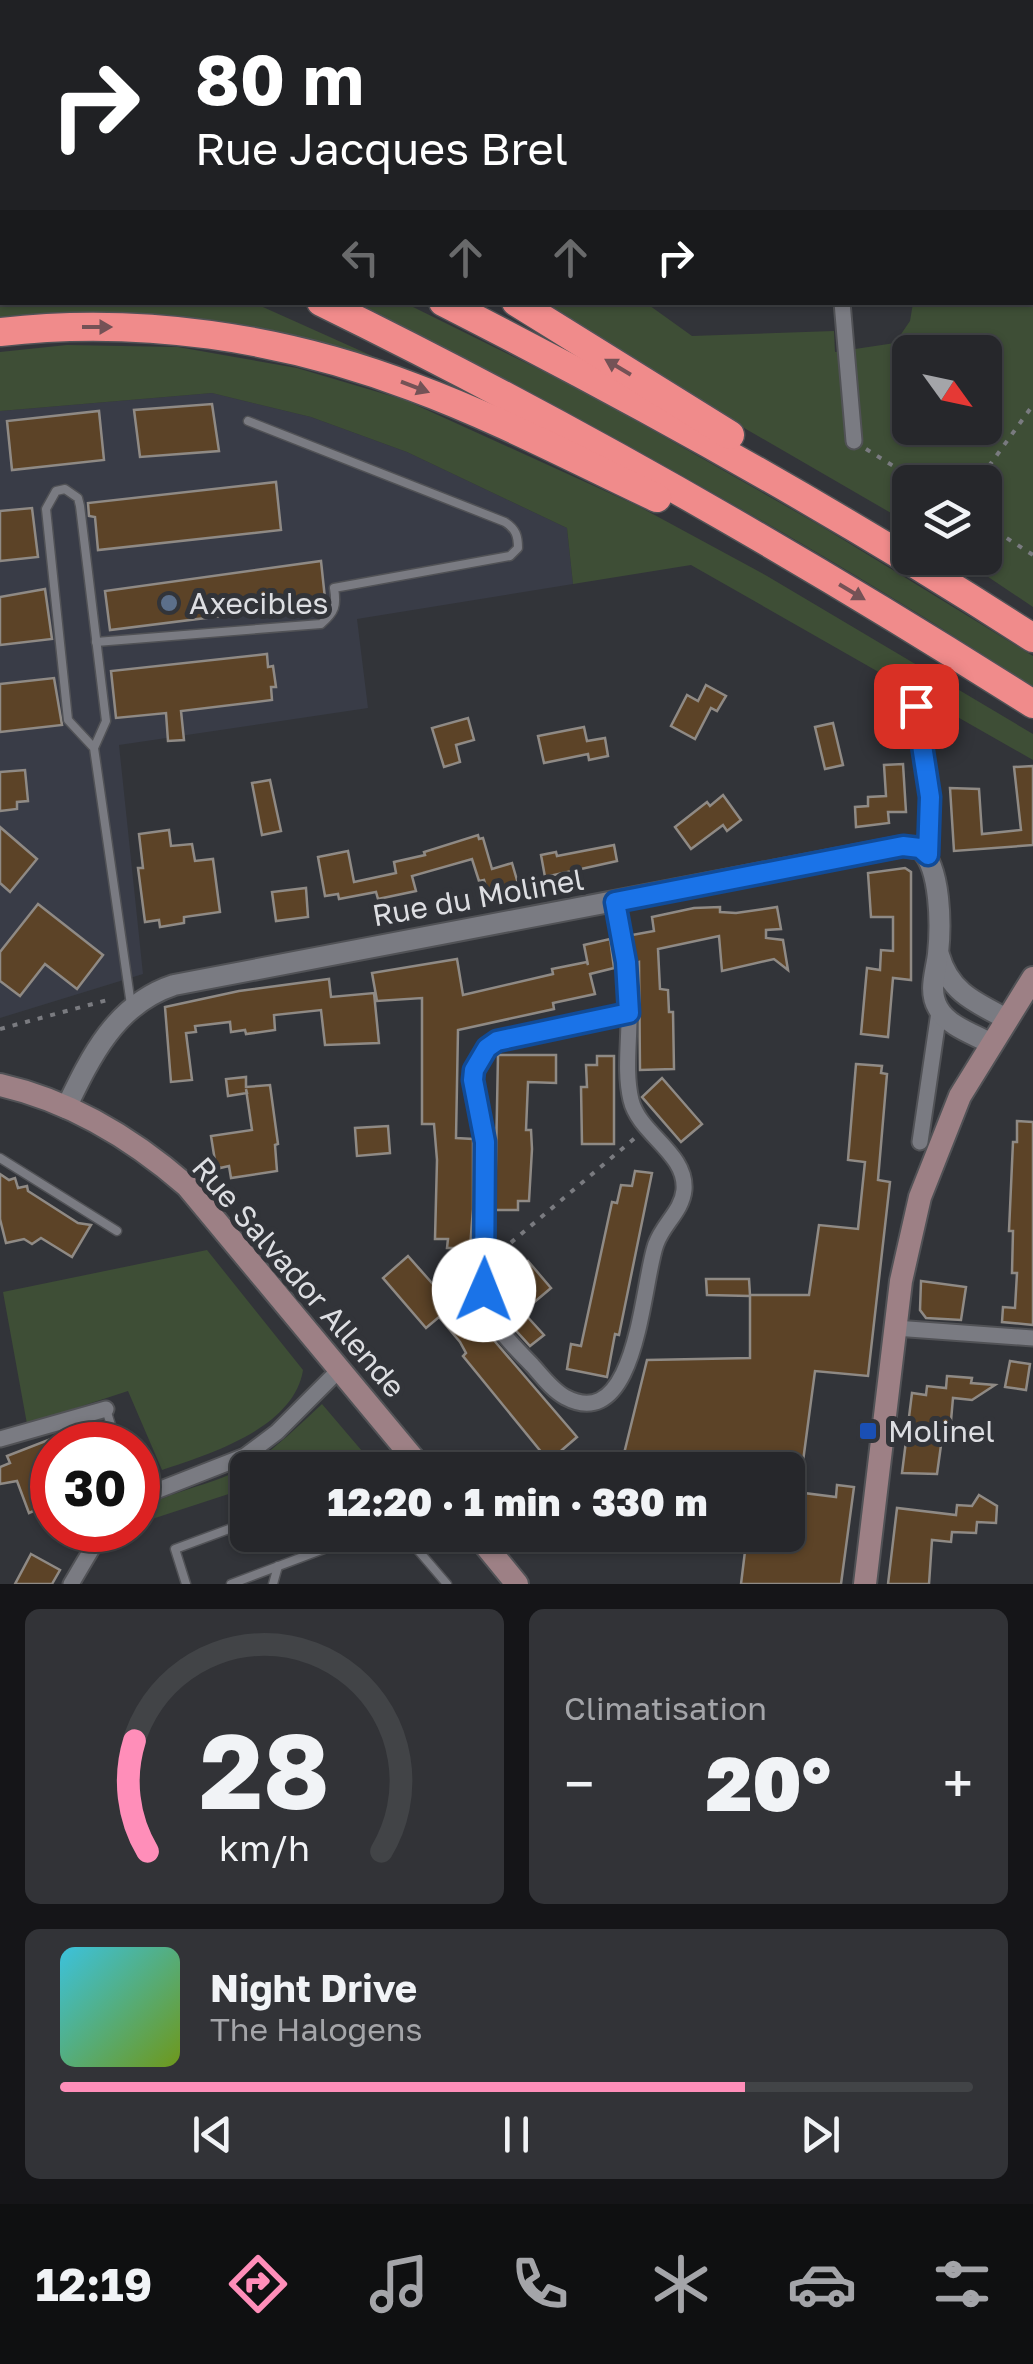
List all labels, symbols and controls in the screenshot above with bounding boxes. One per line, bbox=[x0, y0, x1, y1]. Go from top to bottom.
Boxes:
text: 80 m bbox=[195, 36, 364, 120]
icon: right bbox=[30, 40, 160, 170]
text: Rue Jacques Brel bbox=[195, 121, 568, 175]
icon: left bbox=[333, 230, 388, 285]
icon: ahead bbox=[438, 230, 493, 285]
icon: ahead bbox=[543, 230, 598, 285]
icon: right bbox=[648, 230, 703, 285]
one-way arrow bbox=[82, 319, 114, 335]
north arrow bbox=[892, 335, 1002, 445]
map controls bbox=[892, 335, 1002, 575]
one-way arrow bbox=[604, 359, 632, 376]
one-way arrow bbox=[400, 380, 430, 396]
button: layers bbox=[892, 465, 1002, 575]
one-way arrow bbox=[838, 583, 866, 600]
place label: Axecibles bbox=[189, 585, 328, 621]
marker: Axecibles bbox=[158, 592, 180, 614]
pin bbox=[874, 664, 959, 749]
icon: arrive bbox=[889, 679, 944, 734]
street label: Rue du Molinel bbox=[370, 861, 586, 933]
street label: Rue Salvador Allende bbox=[185, 1149, 413, 1405]
position arrow bbox=[432, 1238, 536, 1342]
place label: Molinel bbox=[888, 1413, 995, 1449]
marker: Molinel bbox=[857, 1420, 879, 1442]
speed limit sign: 30 bbox=[30, 1422, 160, 1552]
text: 12:20 · 1 min · 330 m bbox=[328, 1479, 707, 1524]
text: Climatisation bbox=[564, 1689, 767, 1727]
text: 28 bbox=[199, 1707, 330, 1832]
text: 20° bbox=[706, 1737, 831, 1828]
text: − bbox=[564, 1750, 594, 1816]
text: + bbox=[943, 1750, 973, 1816]
text: km/h bbox=[219, 1826, 310, 1869]
text: Night Drive bbox=[210, 1965, 417, 2010]
text: The Halogens bbox=[210, 2010, 422, 2048]
icon: previous bbox=[185, 2107, 240, 2162]
icon: pause bbox=[489, 2107, 544, 2162]
icon: next bbox=[793, 2107, 848, 2162]
icon: directions bbox=[223, 2249, 293, 2319]
icon: music bbox=[364, 2249, 434, 2319]
icon: phone bbox=[505, 2249, 575, 2319]
icon: climate bbox=[646, 2249, 716, 2319]
icon: car bbox=[787, 2249, 857, 2319]
icon: filters bbox=[927, 2249, 997, 2319]
text: 12:19 bbox=[35, 2257, 152, 2311]

